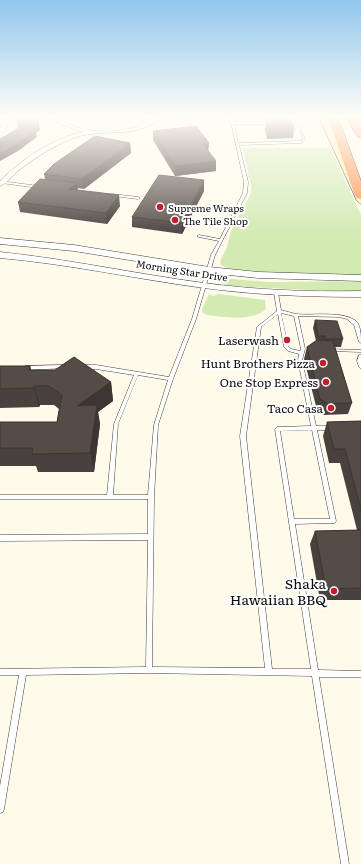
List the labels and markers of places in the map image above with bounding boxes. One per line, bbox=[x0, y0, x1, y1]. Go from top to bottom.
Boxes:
place label: Supreme Wraps bbox=[168, 200, 244, 215]
marker: Supreme Wraps bbox=[155, 202, 165, 212]
place label: The Tile Shop bbox=[183, 213, 248, 228]
marker: The Tile Shop bbox=[170, 215, 180, 225]
place label: Laserwash bbox=[218, 331, 279, 349]
marker: Laserwash bbox=[282, 335, 292, 345]
place label: Hunt Brothers Pizza bbox=[201, 354, 316, 372]
marker: Hunt Brothers Pizza bbox=[318, 358, 328, 368]
place label: One Stop Express bbox=[220, 373, 319, 391]
marker: One Stop Express bbox=[321, 377, 331, 387]
place label: Taco Casa bbox=[267, 399, 324, 417]
marker: Taco Casa bbox=[326, 403, 336, 413]
place label: Shaka Hawaiian BBQ bbox=[230, 573, 328, 609]
marker: Shaka Hawaiian BBQ bbox=[329, 586, 339, 596]

